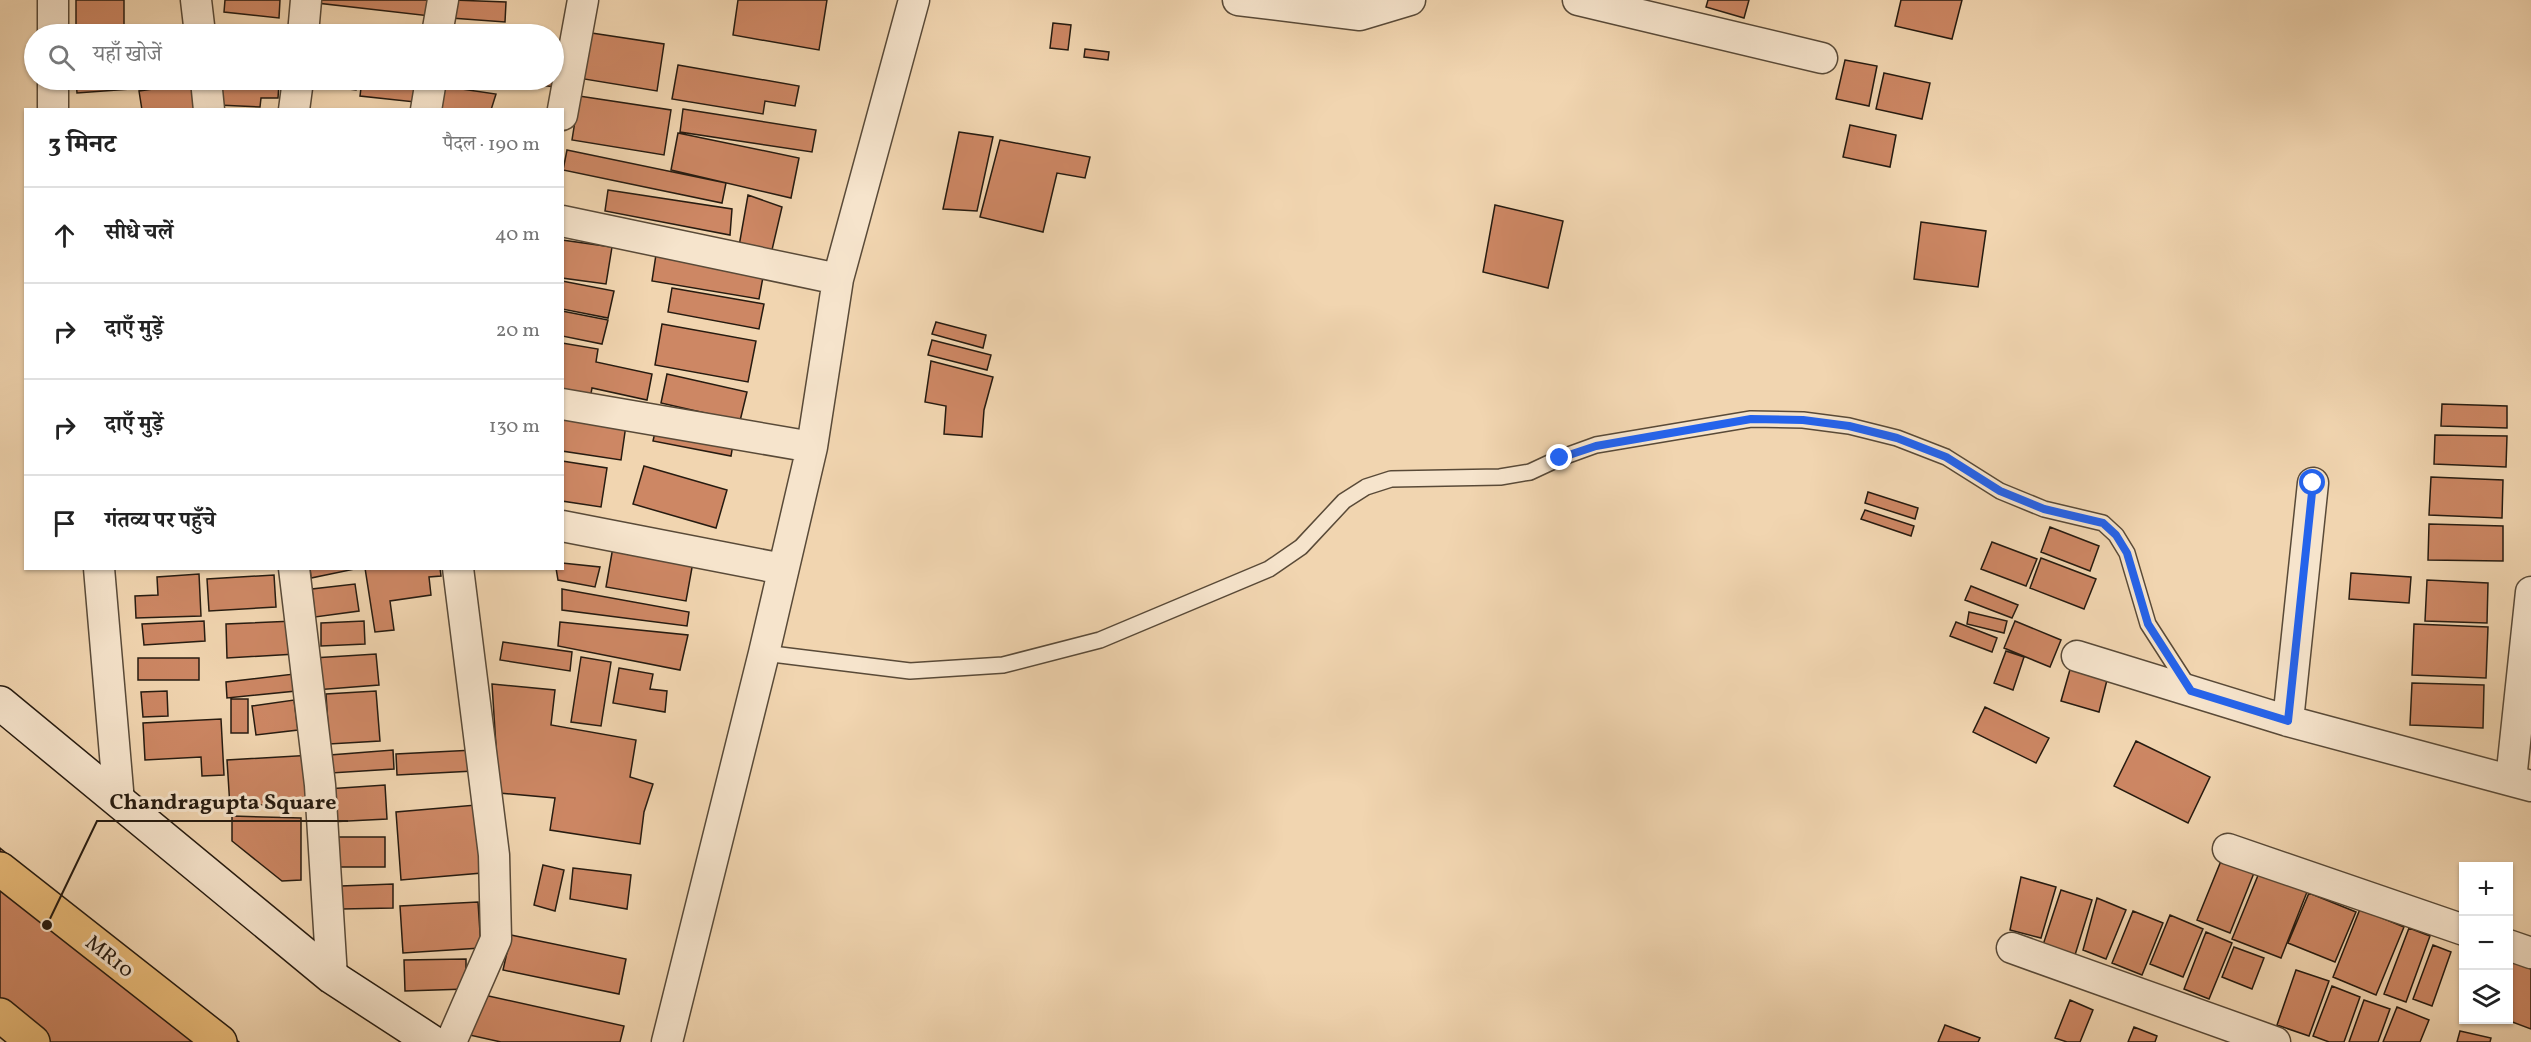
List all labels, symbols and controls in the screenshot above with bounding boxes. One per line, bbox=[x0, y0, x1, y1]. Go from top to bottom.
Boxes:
search box bbox=[24, 24, 564, 90]
text: यहाँ खोजें bbox=[93, 40, 162, 71]
icon: search bbox=[45, 41, 78, 74]
text: 3 मिनट bbox=[48, 127, 116, 163]
text: पैदल · 190 m bbox=[443, 131, 540, 159]
text: सीधे चलें bbox=[105, 218, 173, 249]
icon: ahead bbox=[48, 219, 81, 252]
text: 40 m bbox=[495, 221, 540, 249]
text: दाएँ मुड़ें bbox=[105, 314, 163, 345]
icon: right bbox=[48, 315, 81, 348]
text: 20 m bbox=[496, 317, 540, 345]
text: दाएँ मुड़ें bbox=[105, 410, 163, 441]
icon: right bbox=[48, 411, 81, 444]
text: 130 m bbox=[489, 413, 540, 441]
route end bbox=[1546, 444, 1572, 470]
route start bbox=[2299, 469, 2325, 495]
text: गंतव्य पर पहुँचे bbox=[105, 506, 216, 537]
icon: arrive bbox=[48, 507, 81, 540]
callout: Chandragupta Square bbox=[97, 781, 348, 821]
text: Chandragupta Square bbox=[109, 788, 337, 819]
map controls bbox=[2459, 862, 2513, 1024]
button: + bbox=[2459, 862, 2513, 916]
button: − bbox=[2459, 916, 2513, 970]
street label: MR10 bbox=[79, 929, 140, 985]
button: layers bbox=[2459, 970, 2513, 1024]

